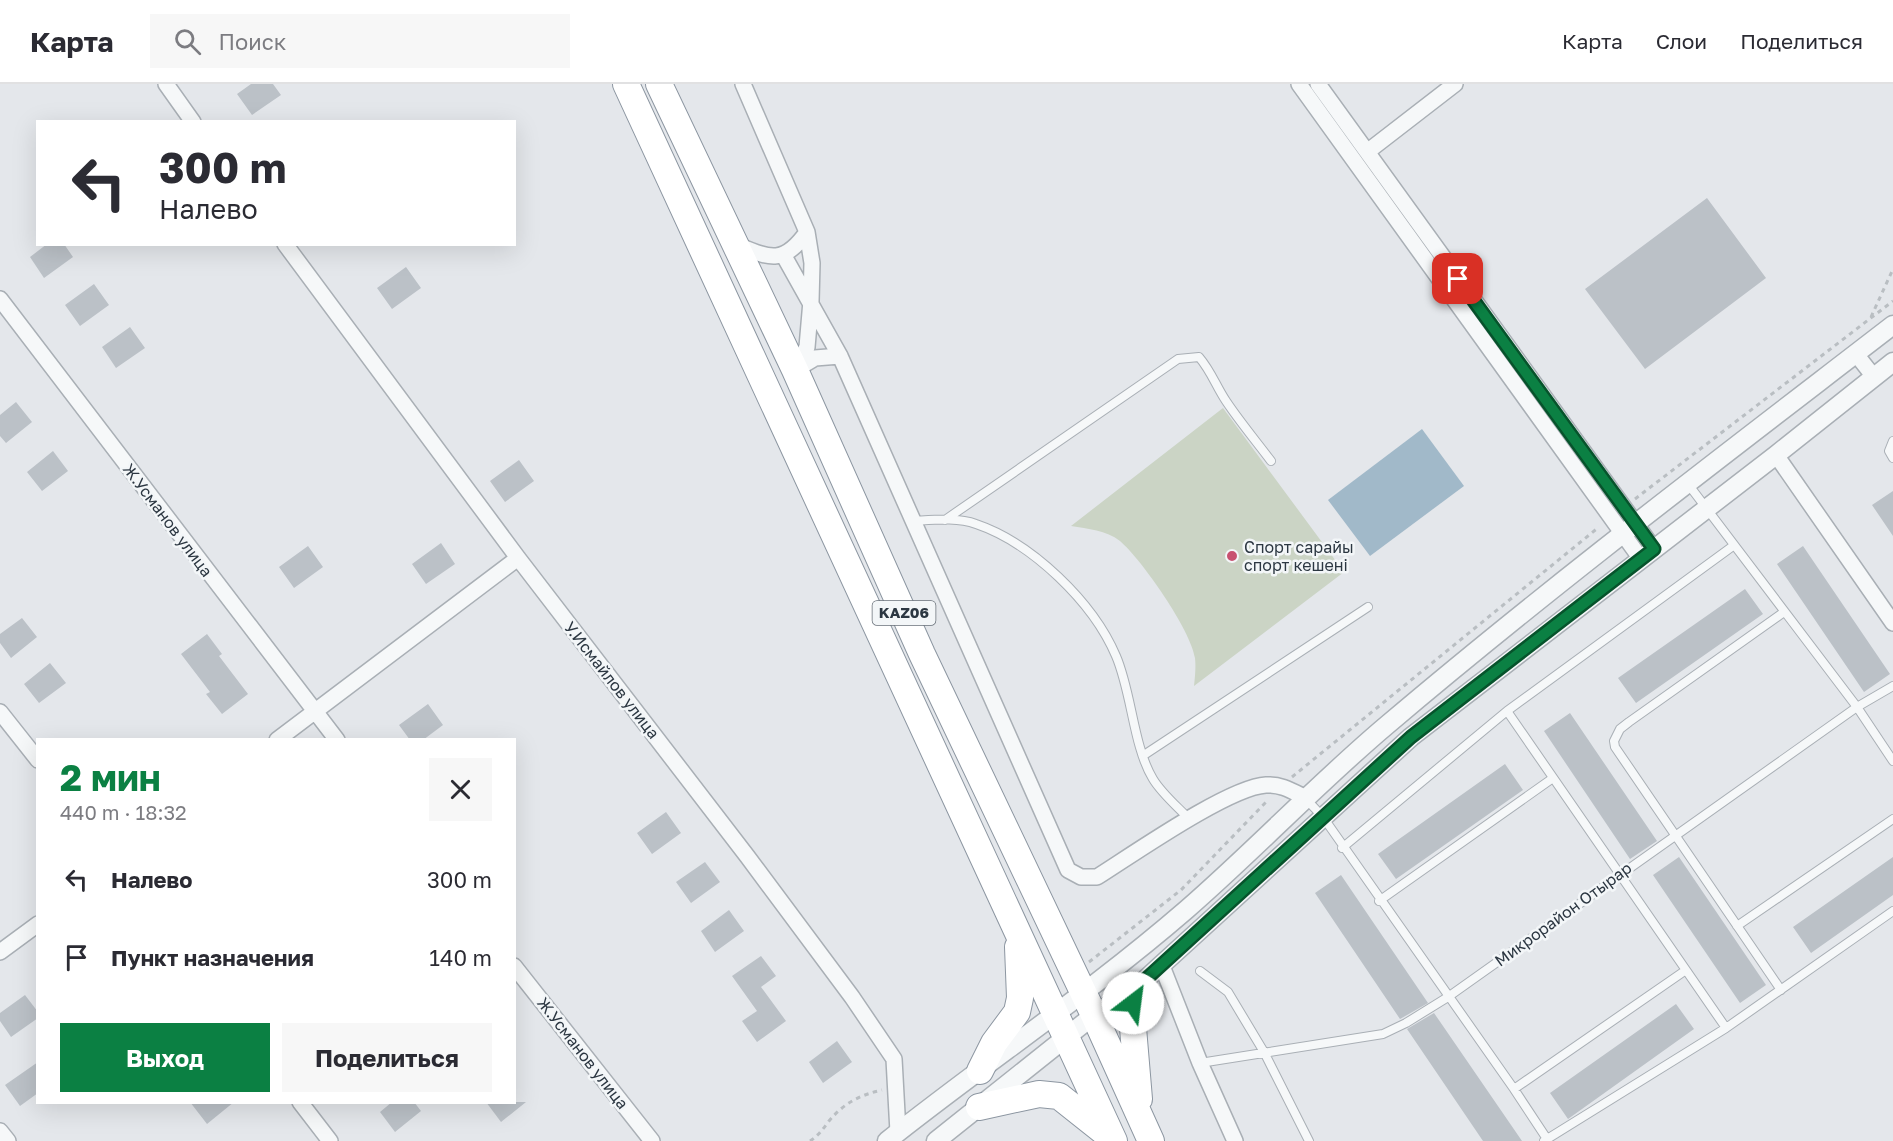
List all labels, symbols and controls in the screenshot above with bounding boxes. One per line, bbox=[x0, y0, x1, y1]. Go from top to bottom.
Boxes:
search box bbox=[150, 14, 570, 68]
text: Карта bbox=[30, 25, 114, 58]
icon: search bbox=[171, 25, 204, 58]
text: Поиск bbox=[219, 28, 286, 55]
text: Карта bbox=[1562, 28, 1623, 54]
text: Слои bbox=[1656, 28, 1707, 54]
text: Поделиться bbox=[1740, 28, 1863, 54]
text: 300 m bbox=[159, 142, 286, 192]
icon: left bbox=[60, 144, 138, 222]
text: Налево bbox=[159, 193, 258, 225]
pin bbox=[1432, 253, 1483, 304]
icon: arrive bbox=[1441, 262, 1474, 295]
street label: Ж.Усманов улица bbox=[119, 459, 217, 581]
place label: Спорт сарайы спорт кешені bbox=[1244, 537, 1354, 575]
marker: Спорт сарайы спорт кешені bbox=[1225, 549, 1239, 563]
road number: KАZ06 bbox=[872, 601, 936, 625]
street label: У.Исмайлов улица bbox=[560, 617, 664, 743]
text: 2 мин bbox=[60, 756, 161, 799]
button: close bbox=[429, 758, 492, 821]
text: 440 m · 18:32 bbox=[60, 800, 187, 824]
street label: Микрорайон Отырар bbox=[1491, 858, 1635, 970]
icon: left bbox=[60, 863, 93, 896]
text: Налево bbox=[111, 866, 193, 893]
text: 300 m bbox=[427, 866, 492, 893]
icon: arrive bbox=[60, 941, 93, 974]
text: Пункт назначения bbox=[111, 944, 314, 971]
text: 140 m bbox=[429, 944, 492, 971]
position arrow bbox=[1101, 971, 1165, 1035]
street label: Ж.Усманов улица bbox=[533, 993, 633, 1113]
button: Выход bbox=[60, 1023, 270, 1092]
button: Поделиться bbox=[282, 1023, 492, 1092]

